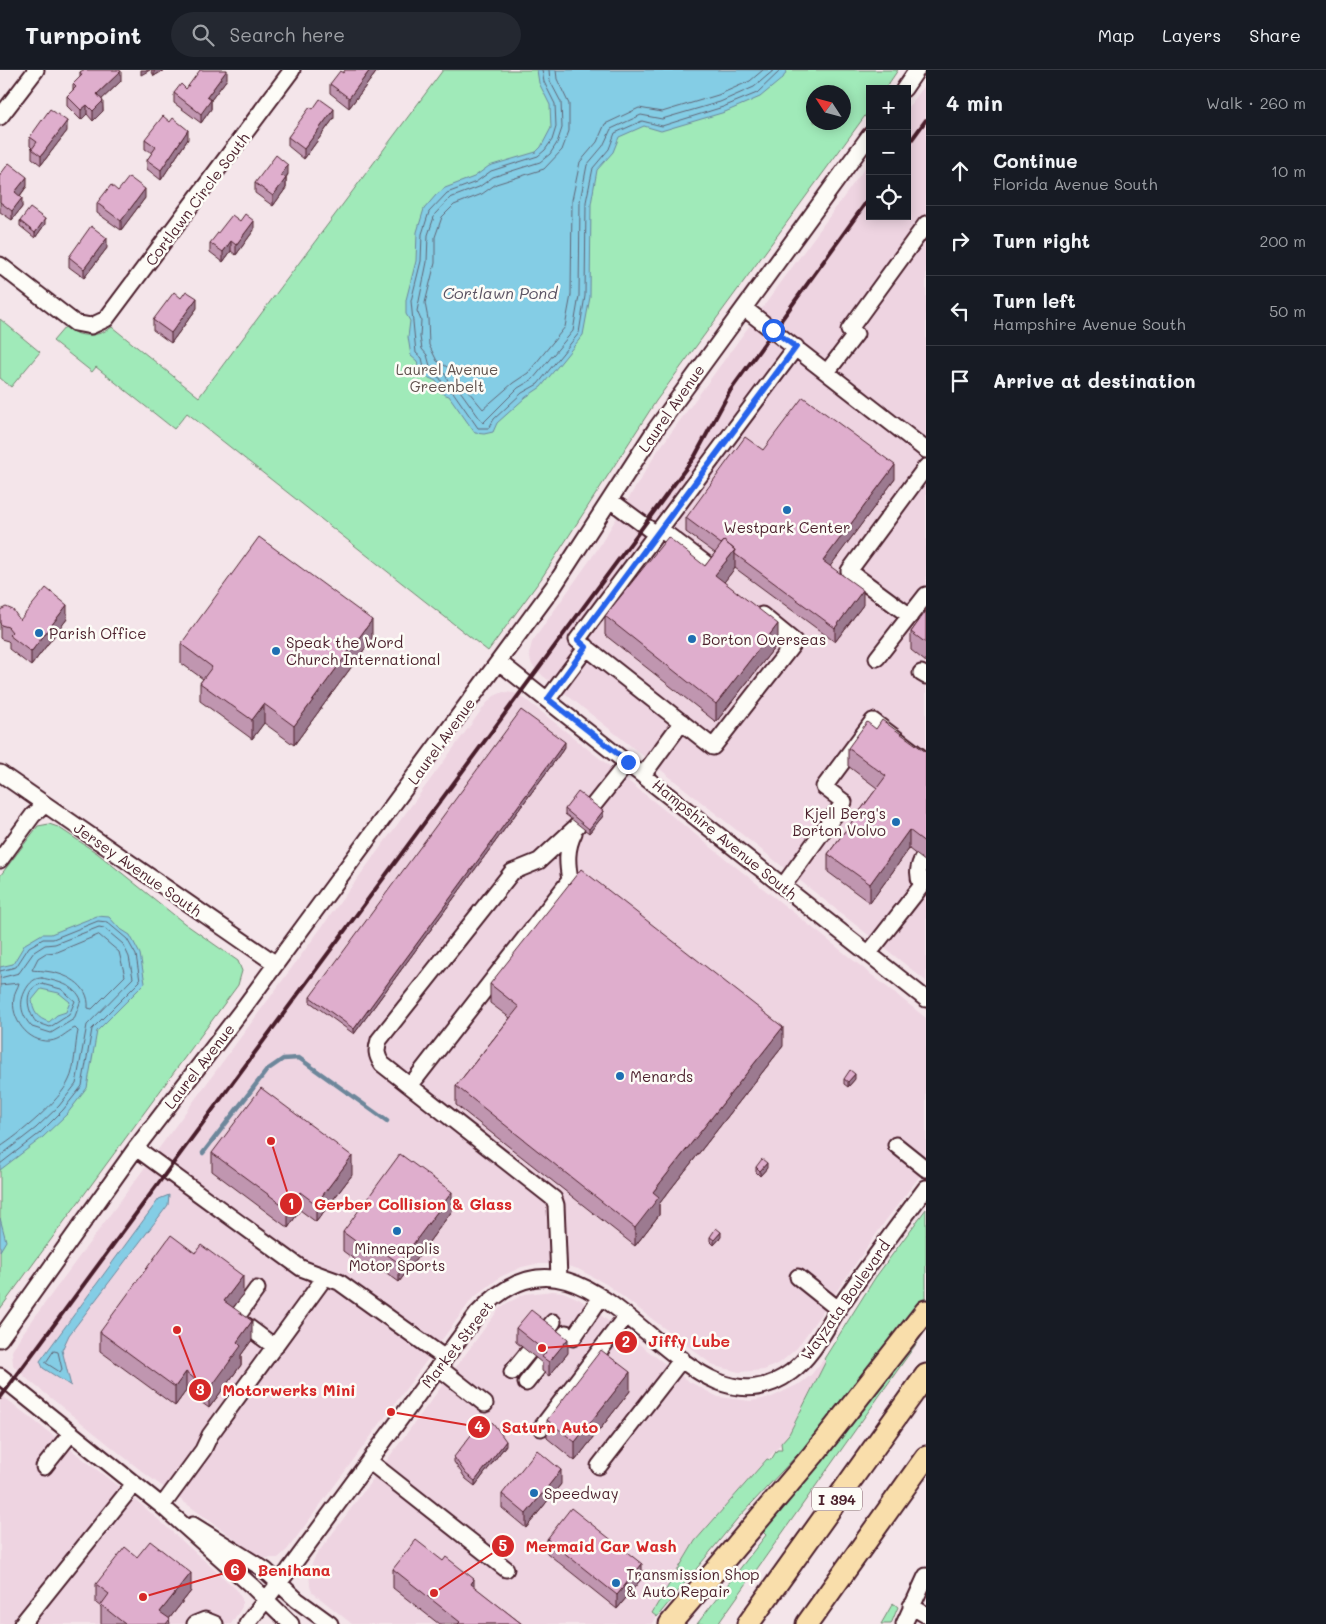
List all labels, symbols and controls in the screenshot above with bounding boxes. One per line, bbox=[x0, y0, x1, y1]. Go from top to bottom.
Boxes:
search box bbox=[171, 12, 521, 57]
text: Turnpoint bbox=[25, 19, 141, 50]
icon: search bbox=[189, 21, 217, 49]
text: Search here bbox=[229, 22, 345, 47]
text: Map bbox=[1098, 23, 1134, 47]
text: Layers bbox=[1162, 23, 1221, 47]
text: Share bbox=[1249, 23, 1301, 47]
north arrow bbox=[806, 85, 851, 130]
map controls bbox=[866, 85, 911, 220]
button: + bbox=[866, 85, 911, 130]
text: 4 min bbox=[946, 89, 1003, 116]
text: Walk · 260 m bbox=[1206, 92, 1306, 113]
street label: Cortlawn Circle South bbox=[140, 128, 254, 270]
button: − bbox=[866, 130, 911, 175]
text: Continue bbox=[993, 148, 1078, 173]
icon: ahead bbox=[946, 157, 974, 185]
text: 10 m bbox=[1271, 160, 1306, 181]
text: Florida Avenue South bbox=[993, 173, 1157, 194]
button: locate bbox=[866, 175, 911, 220]
icon: right bbox=[946, 227, 974, 255]
text: Turn right bbox=[993, 228, 1090, 253]
text: 200 m bbox=[1259, 230, 1306, 251]
water label: Cortlawn Pond bbox=[443, 282, 558, 303]
text: Turn left bbox=[993, 288, 1076, 313]
icon: left bbox=[946, 297, 974, 325]
text: 50 m bbox=[1269, 300, 1306, 321]
text: Hampshire Avenue South bbox=[993, 313, 1186, 334]
route start bbox=[762, 319, 785, 342]
park label: Laurel Avenue Greenbelt bbox=[396, 359, 498, 396]
street label: Laurel Avenue bbox=[633, 360, 709, 456]
icon: arrive bbox=[946, 367, 974, 395]
text: Arrive at destination bbox=[993, 368, 1196, 393]
marker: Westpark Center bbox=[781, 504, 793, 516]
place label: Westpark Center bbox=[724, 517, 850, 537]
place label: Parish Office bbox=[49, 623, 146, 643]
marker: Parish Office bbox=[33, 627, 45, 639]
place label: Borton Overseas bbox=[702, 629, 826, 649]
place label: Speak the Word Church International bbox=[286, 632, 440, 669]
marker: Borton Overseas bbox=[686, 633, 698, 645]
marker: Speak the Word Church International bbox=[270, 645, 282, 657]
street label: Laurel Avenue bbox=[403, 694, 479, 788]
route end bbox=[617, 751, 640, 774]
street label: Hampshire Avenue South bbox=[649, 774, 801, 904]
place label: Kjell Berg's Borton Volvo bbox=[793, 803, 886, 840]
marker: Kjell Berg's Borton Volvo bbox=[890, 816, 902, 828]
street label: Jersey Avenue South bbox=[70, 817, 206, 921]
street label: Laurel Avenue bbox=[159, 1019, 239, 1113]
place label: Menards bbox=[630, 1066, 693, 1086]
marker: Menards bbox=[614, 1070, 626, 1082]
callout: Gerber Collision & Glass bbox=[279, 1188, 522, 1219]
text: 1 bbox=[288, 1193, 294, 1213]
text: Gerber Collision & Glass bbox=[314, 1193, 512, 1214]
marker: Minneapolis Motor Sports bbox=[391, 1225, 403, 1237]
street label: Wayzata Boulevard bbox=[796, 1236, 894, 1364]
place label: Minneapolis Motor Sports bbox=[349, 1238, 445, 1275]
street label: Market Street bbox=[417, 1296, 497, 1392]
callout: Jiffy Lube bbox=[613, 1326, 740, 1357]
text: Jiffy Lube bbox=[648, 1330, 730, 1351]
text: 2 bbox=[622, 1331, 630, 1351]
callout: Motorwerks Mini bbox=[187, 1375, 365, 1406]
text: 3 bbox=[195, 1379, 205, 1399]
text: Motorwerks Mini bbox=[222, 1379, 356, 1400]
callout: Saturn Auto bbox=[467, 1411, 608, 1442]
text: 4 bbox=[474, 1416, 484, 1436]
text: Saturn Auto bbox=[502, 1416, 599, 1437]
place label: Speedway bbox=[544, 1483, 619, 1503]
marker: Speedway bbox=[528, 1487, 540, 1499]
road number: I 394 bbox=[812, 1488, 862, 1510]
callout: Mermaid Car Wash bbox=[491, 1531, 687, 1562]
text: 5 bbox=[499, 1535, 508, 1555]
text: Mermaid Car Wash bbox=[525, 1535, 677, 1556]
callout: Benihana bbox=[223, 1555, 341, 1586]
text: 6 bbox=[230, 1559, 240, 1579]
text: Benihana bbox=[257, 1559, 331, 1580]
place label: Transmission Shop & Auto Repair bbox=[626, 1564, 760, 1601]
marker: Transmission Shop & Auto Repair bbox=[610, 1577, 622, 1589]

